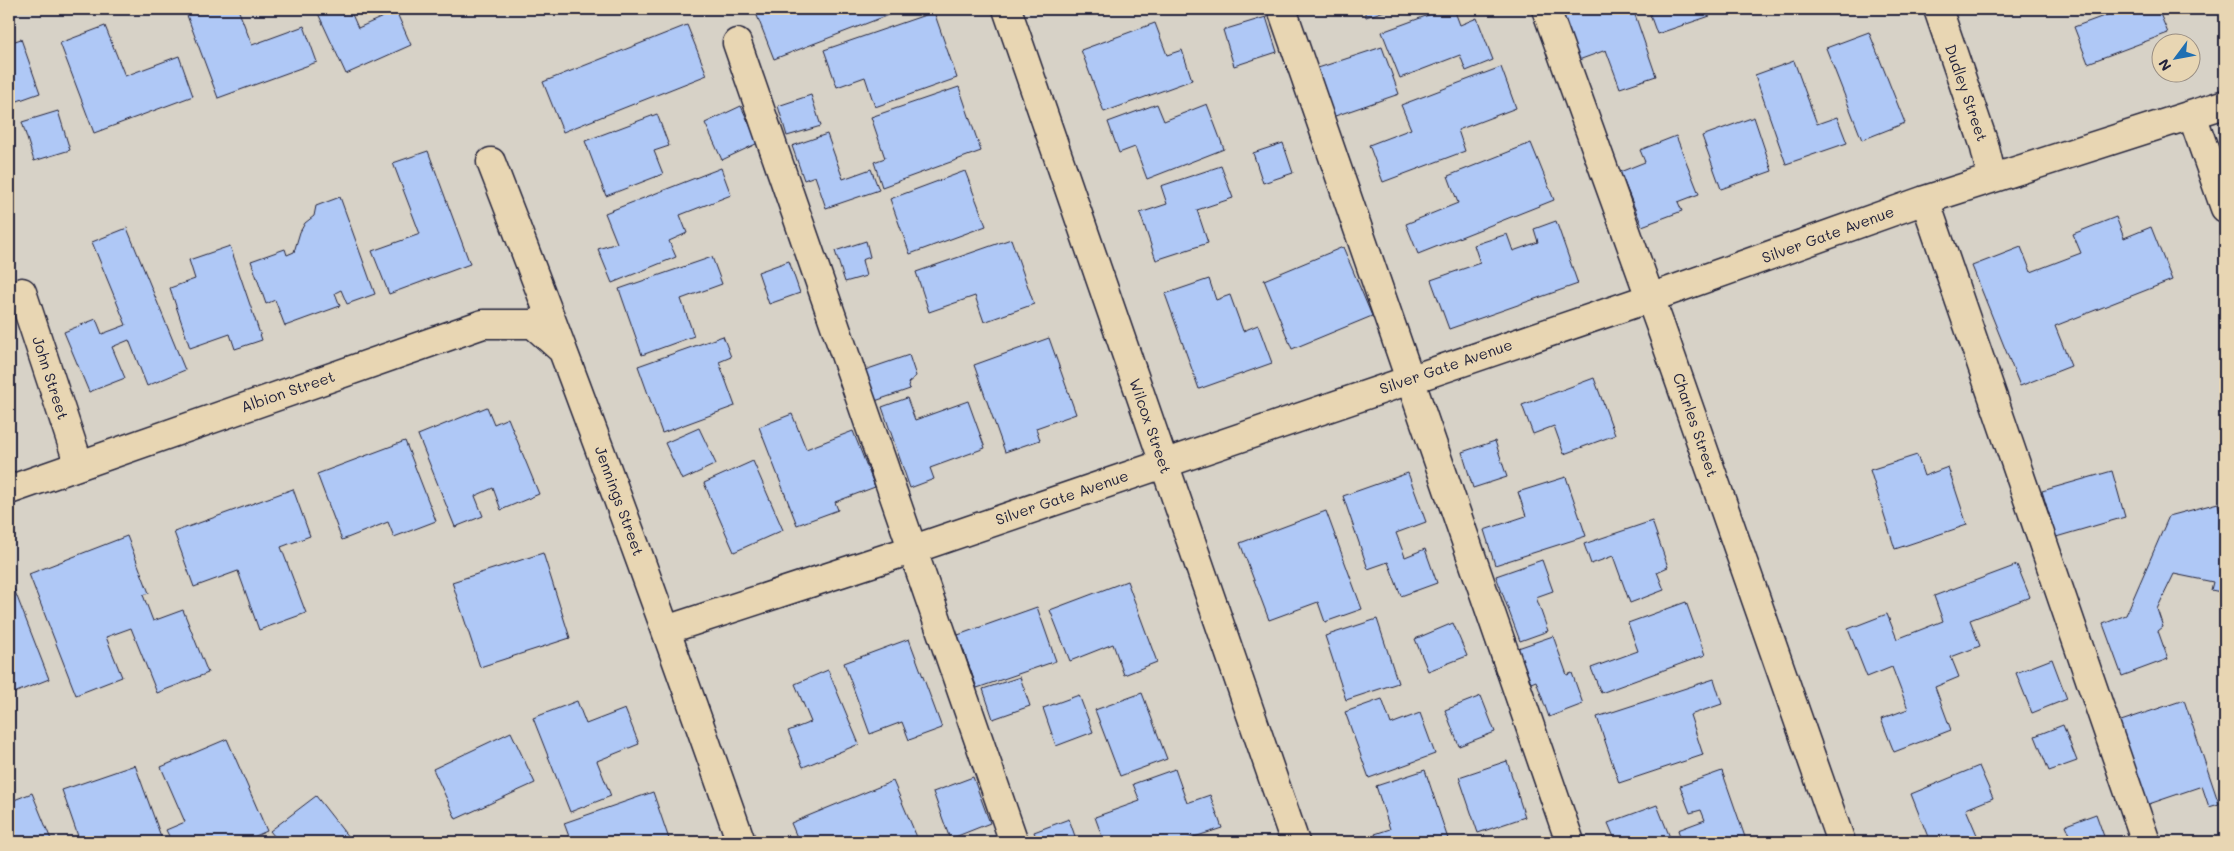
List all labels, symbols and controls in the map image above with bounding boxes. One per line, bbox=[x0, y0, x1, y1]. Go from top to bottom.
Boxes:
north arrow bbox=[2152, 32, 2202, 82]
street label: Dudley Street bbox=[1941, 41, 1993, 144]
text: N bbox=[2154, 56, 2175, 75]
street label: Silver Gate Avenue bbox=[1759, 201, 1897, 267]
street label: John Street bbox=[28, 333, 74, 422]
street label: Silver Gate Avenue bbox=[1377, 334, 1515, 398]
street label: Albion Street bbox=[238, 366, 337, 416]
street label: Charles Street bbox=[1669, 370, 1723, 479]
street label: Wilcox Street bbox=[1125, 375, 1177, 476]
street label: Jennings Street bbox=[591, 443, 649, 558]
street label: Silver Gate Avenue bbox=[993, 465, 1131, 529]

